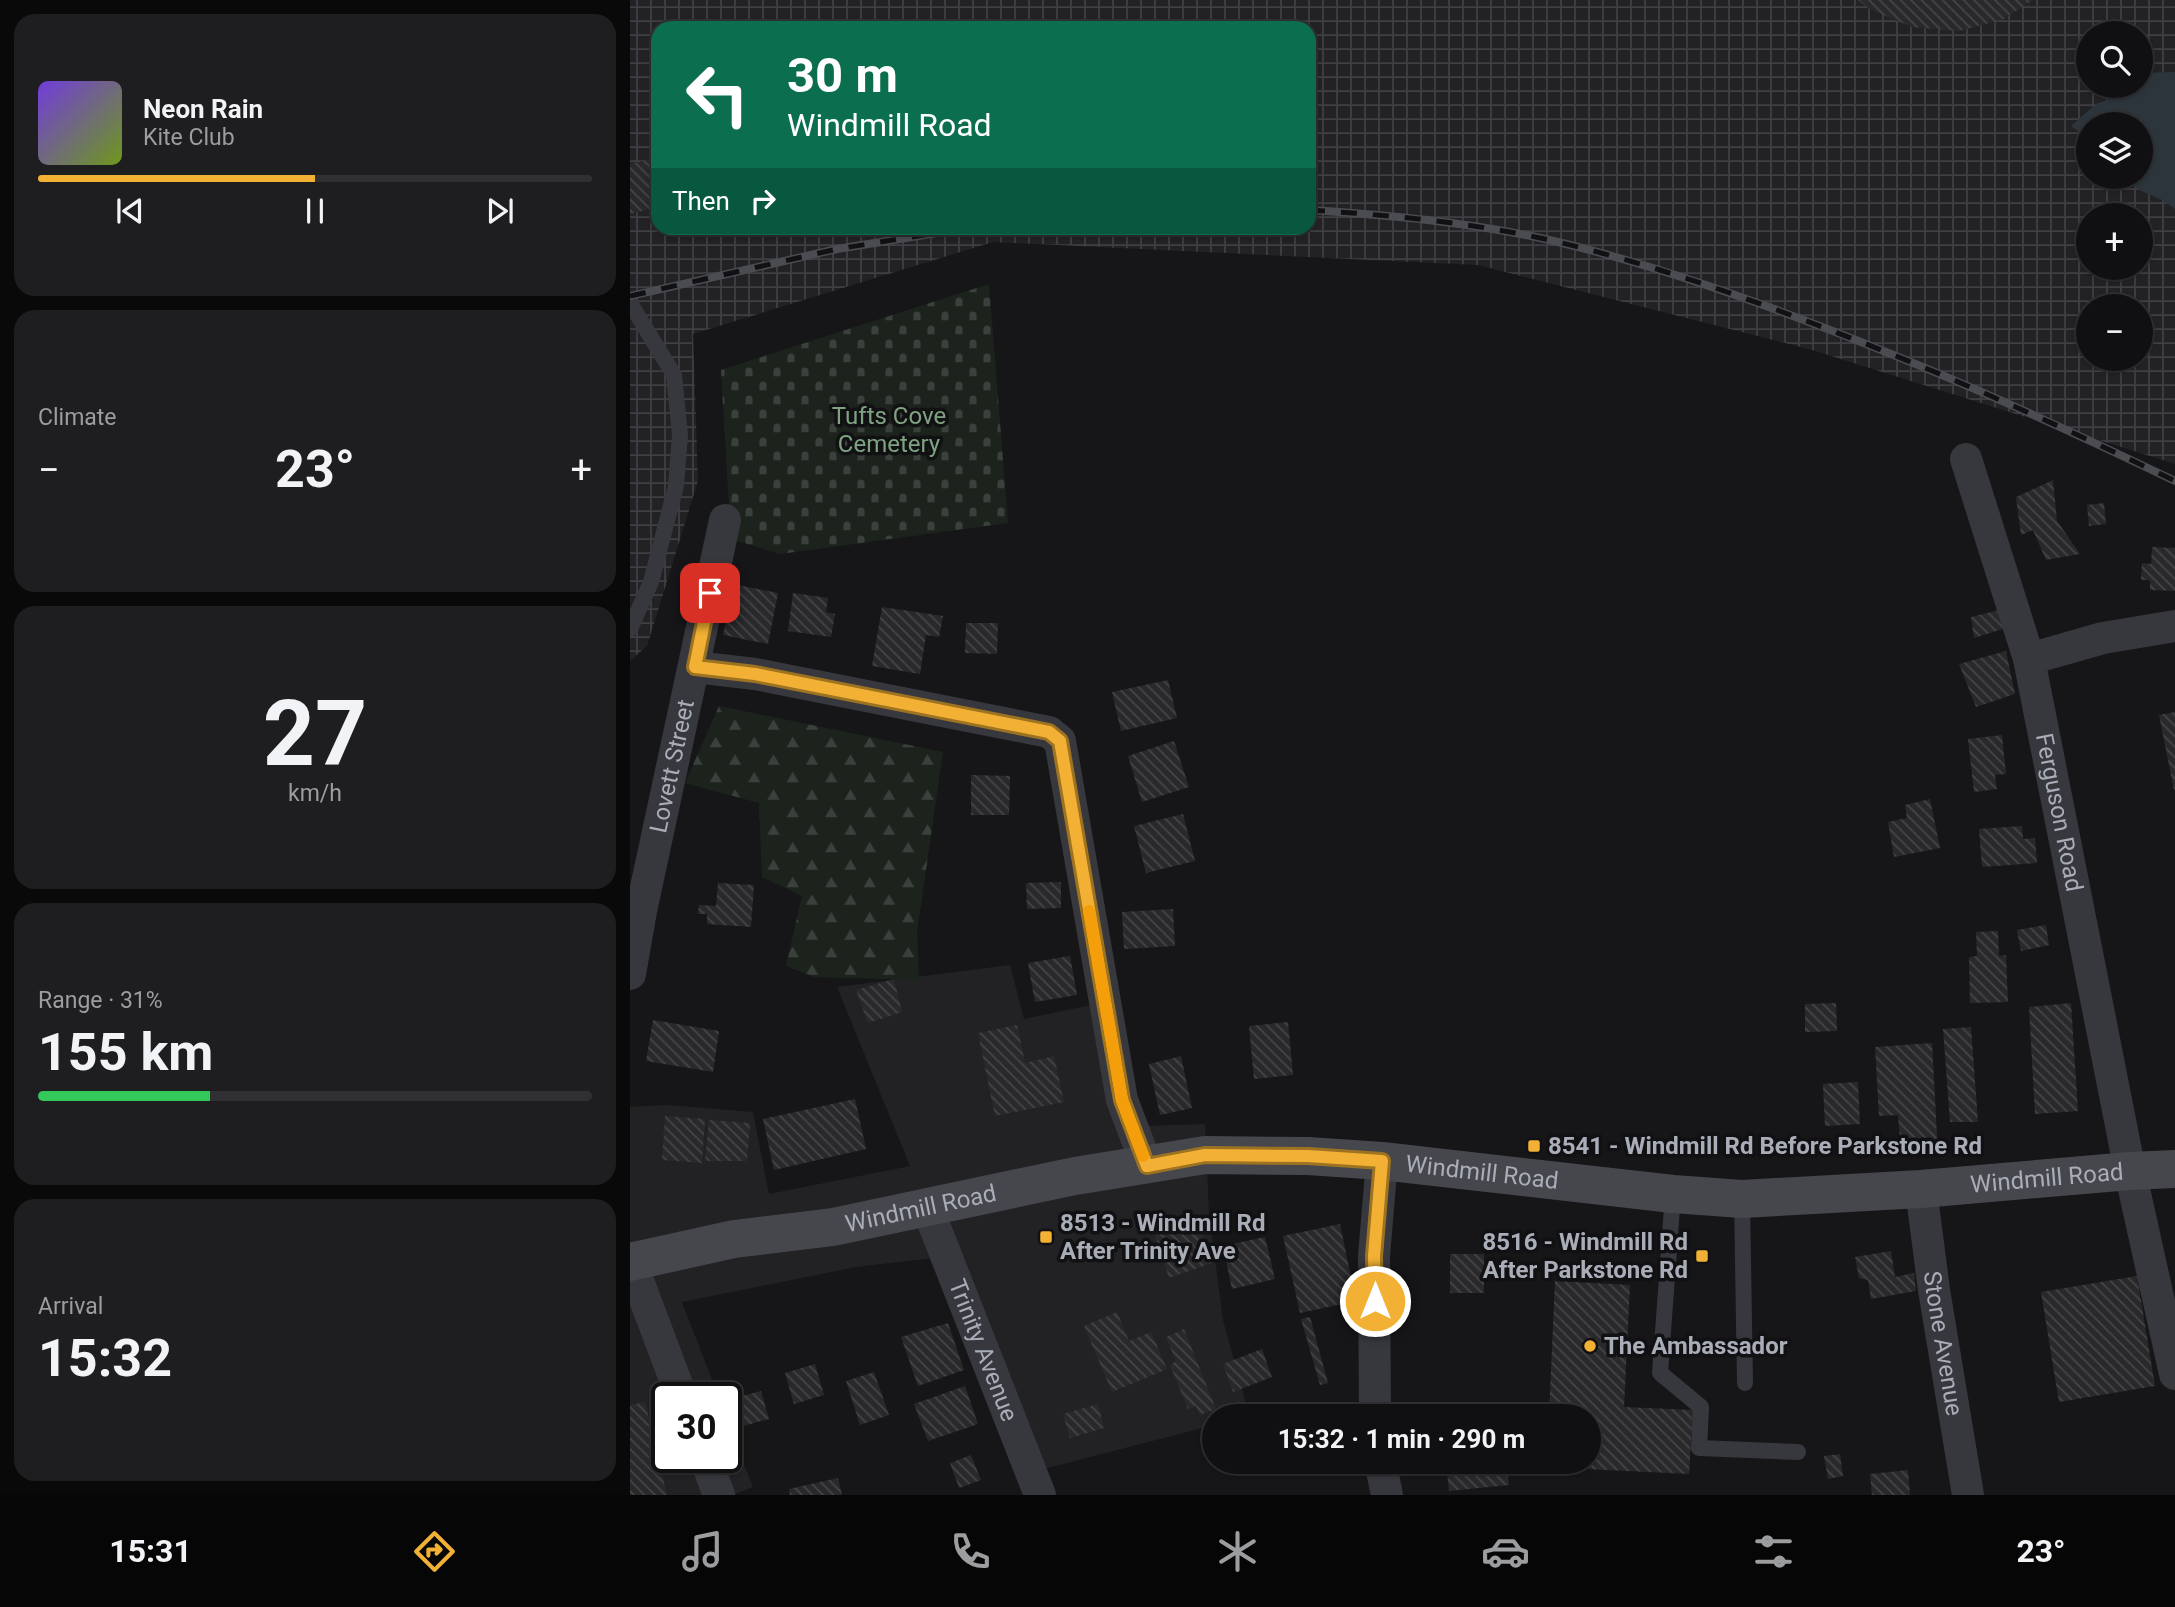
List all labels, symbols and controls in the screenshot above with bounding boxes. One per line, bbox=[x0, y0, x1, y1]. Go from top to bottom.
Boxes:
map controls bbox=[2076, 21, 2153, 371]
button: search bbox=[2076, 21, 2153, 98]
text: 30 m bbox=[787, 47, 898, 104]
icon: left bbox=[672, 49, 763, 140]
text: Neon Rain bbox=[143, 94, 263, 124]
text: Windmill Road bbox=[787, 106, 992, 144]
button: layers bbox=[2076, 112, 2153, 189]
text: Kite Club bbox=[143, 124, 235, 151]
icon: right bbox=[744, 182, 782, 220]
text: Then bbox=[672, 186, 730, 216]
icon: previous bbox=[111, 192, 149, 230]
icon: pause bbox=[296, 192, 334, 230]
icon: next bbox=[481, 192, 519, 230]
button: + bbox=[2076, 203, 2153, 280]
button: − bbox=[2076, 294, 2153, 371]
park label: Tufts Cove Cemetery bbox=[832, 402, 946, 458]
text: Climate bbox=[38, 404, 117, 431]
text: 23° bbox=[275, 439, 355, 500]
text: − bbox=[38, 448, 60, 492]
text: + bbox=[570, 448, 592, 492]
pin bbox=[680, 563, 740, 623]
icon: arrive bbox=[691, 574, 729, 612]
text: 27 bbox=[263, 681, 367, 787]
street label: Lovett Street bbox=[644, 697, 700, 836]
street label: Ferguson Road bbox=[2030, 731, 2089, 894]
text: km/h bbox=[288, 780, 342, 807]
text: Range · 31% bbox=[38, 987, 163, 1014]
text: 155 km bbox=[38, 1022, 213, 1083]
place label: 8541 - Windmill Rd Before Parkstone Rd bbox=[1548, 1132, 1982, 1160]
marker: 8541 - Windmill Rd Before Parkstone Rd bbox=[1526, 1138, 1542, 1154]
street label: Windmill Road bbox=[1404, 1150, 1560, 1195]
street label: Windmill Road bbox=[1969, 1158, 2125, 1199]
street label: Windmill Road bbox=[843, 1179, 999, 1238]
place label: 8513 - Windmill Rd After Trinity Ave bbox=[1060, 1209, 1265, 1265]
place label: 8516 - Windmill Rd After Parkstone Rd bbox=[1483, 1228, 1688, 1284]
marker: 8513 - Windmill Rd After Trinity Ave bbox=[1038, 1229, 1054, 1245]
marker: 8516 - Windmill Rd After Parkstone Rd bbox=[1694, 1248, 1710, 1264]
position arrow bbox=[1338, 1264, 1412, 1338]
street label: Stone Avenue bbox=[1918, 1270, 1969, 1418]
street label: Trinity Avenue bbox=[943, 1275, 1024, 1425]
text: Arrival bbox=[38, 1293, 103, 1320]
text: 15:32 bbox=[38, 1328, 172, 1389]
place label: The Ambassador bbox=[1604, 1332, 1788, 1360]
marker: The Ambassador bbox=[1582, 1338, 1598, 1354]
speed limit sign: 30 bbox=[651, 1382, 742, 1473]
text: 15:32 · 1 min · 290 m bbox=[1278, 1424, 1525, 1454]
icon: directions bbox=[410, 1527, 459, 1576]
icon: music bbox=[678, 1527, 727, 1576]
icon: phone bbox=[946, 1527, 995, 1576]
icon: climate bbox=[1213, 1527, 1262, 1576]
icon: car bbox=[1481, 1527, 1530, 1576]
icon: filters bbox=[1749, 1527, 1798, 1576]
text: 15:31 bbox=[109, 1532, 192, 1570]
text: 23° bbox=[2016, 1532, 2066, 1570]

